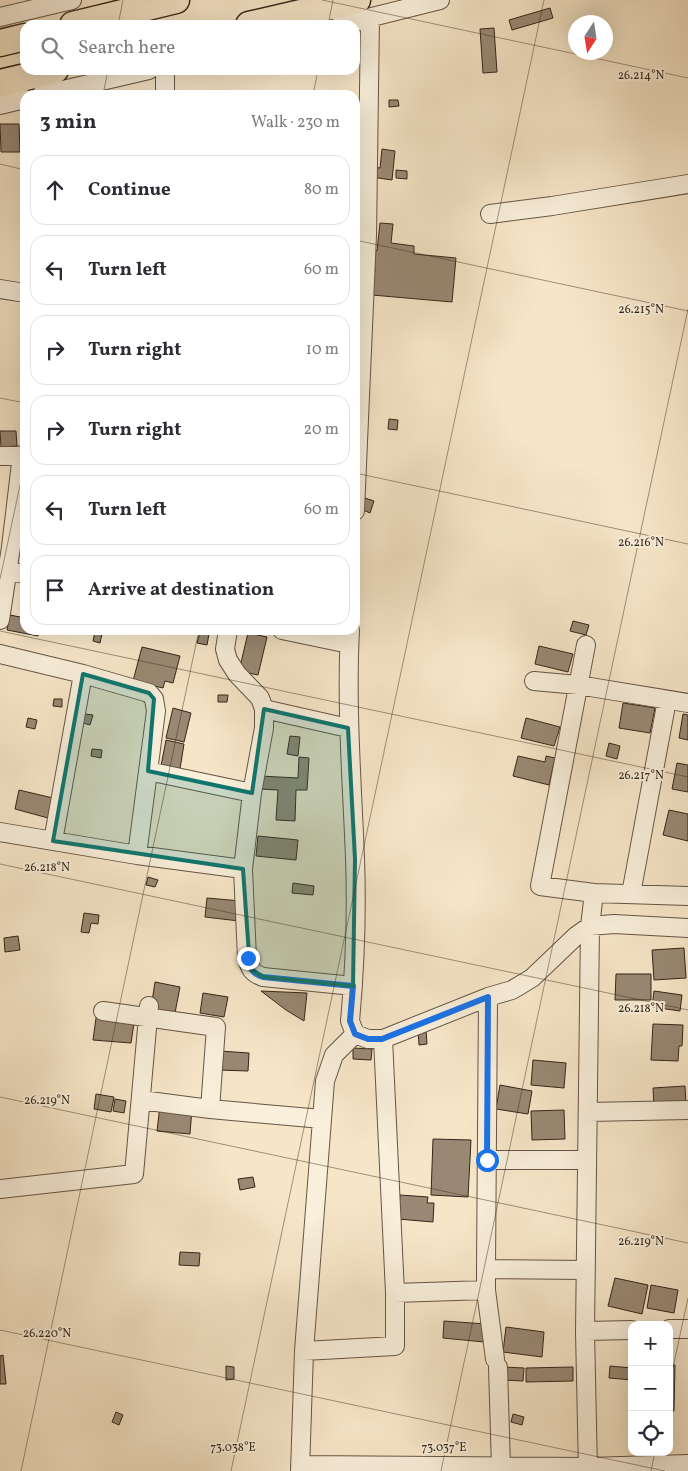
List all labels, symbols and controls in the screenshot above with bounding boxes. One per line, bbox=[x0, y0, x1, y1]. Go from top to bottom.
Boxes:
north arrow bbox=[568, 15, 613, 60]
search box bbox=[20, 20, 360, 75]
icon: search bbox=[38, 34, 66, 62]
text: Search here bbox=[78, 35, 175, 61]
text: 26.214°N bbox=[618, 68, 664, 84]
text: 3 min bbox=[40, 108, 96, 137]
text: Walk · 230 m bbox=[251, 112, 340, 134]
icon: ahead bbox=[41, 176, 69, 204]
text: Continue bbox=[88, 177, 171, 203]
text: 80 m bbox=[304, 179, 339, 201]
icon: left bbox=[41, 256, 69, 284]
text: Turn left bbox=[88, 257, 167, 283]
text: 60 m bbox=[304, 259, 339, 281]
text: 26.215°N bbox=[618, 302, 664, 318]
icon: right bbox=[41, 336, 69, 364]
text: Turn right bbox=[88, 337, 181, 363]
text: 10 m bbox=[306, 339, 339, 361]
icon: right bbox=[41, 416, 69, 444]
text: Turn right bbox=[88, 417, 181, 443]
text: 20 m bbox=[304, 419, 339, 441]
icon: left bbox=[41, 496, 69, 524]
text: Turn left bbox=[88, 497, 167, 523]
text: 60 m bbox=[304, 499, 339, 521]
text: 26.216°N bbox=[618, 535, 664, 551]
icon: arrive bbox=[41, 576, 69, 604]
text: Arrive at destination bbox=[88, 577, 274, 603]
text: 26.217°N bbox=[618, 768, 664, 784]
text: 26.218°N bbox=[24, 860, 70, 876]
route end bbox=[237, 947, 260, 970]
text: 26.218°N bbox=[618, 1001, 664, 1017]
text: 26.219°N bbox=[24, 1093, 70, 1109]
route start bbox=[476, 1149, 499, 1172]
text: 26.219°N bbox=[618, 1234, 664, 1250]
map controls bbox=[628, 1321, 673, 1456]
button: + bbox=[628, 1321, 673, 1366]
text: 26.220°N bbox=[23, 1326, 71, 1342]
button: − bbox=[628, 1366, 673, 1411]
button: locate bbox=[628, 1411, 673, 1456]
text: 73.038°E bbox=[210, 1440, 256, 1456]
text: 73.037°E bbox=[421, 1440, 467, 1456]

